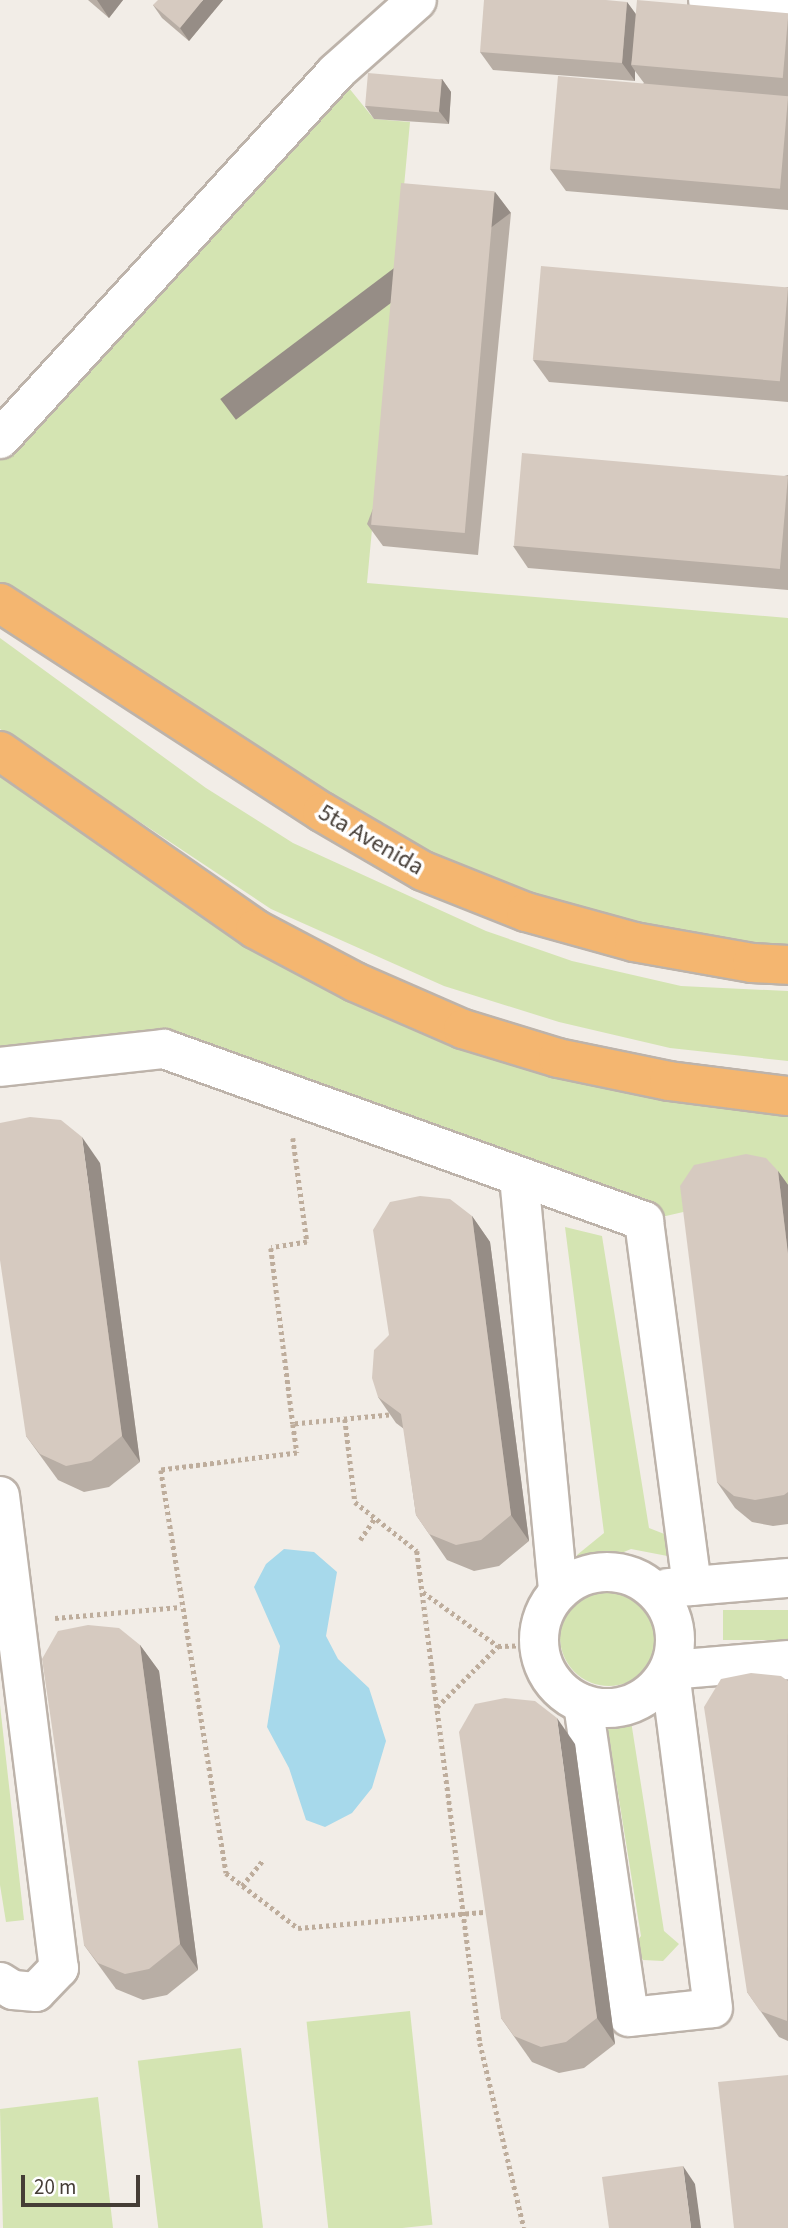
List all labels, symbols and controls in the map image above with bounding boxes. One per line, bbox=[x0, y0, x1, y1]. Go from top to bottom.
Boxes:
street label: 5ta Avenida bbox=[313, 798, 429, 882]
scale bar bbox=[24, 2162, 144, 2206]
text: 20 m bbox=[34, 2172, 76, 2202]

